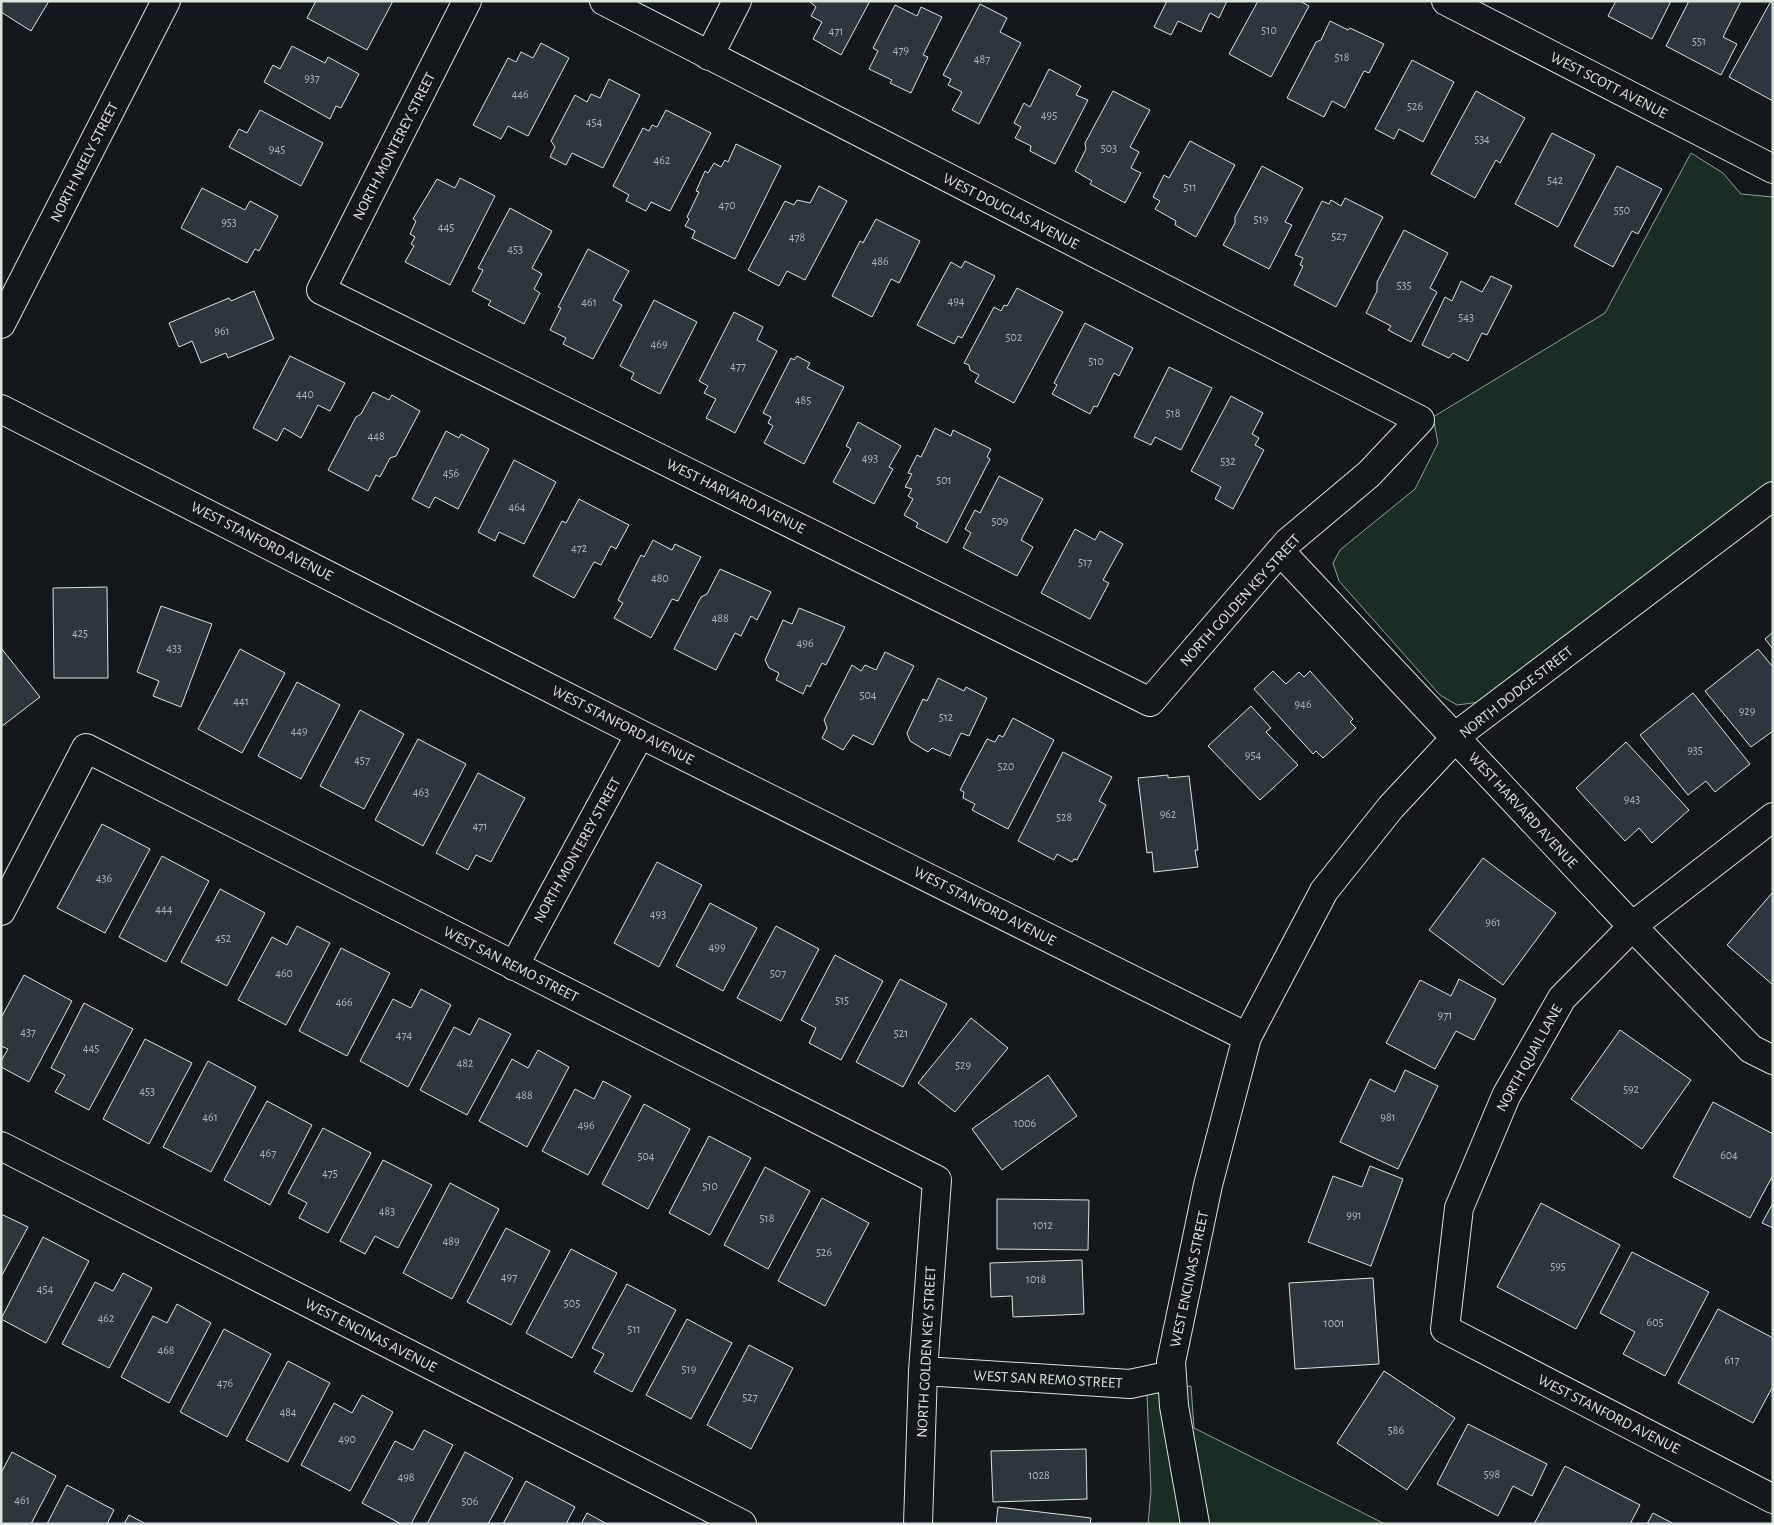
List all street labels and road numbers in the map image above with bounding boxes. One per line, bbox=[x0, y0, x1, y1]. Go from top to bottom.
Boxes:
street label: WEST SCOTT AVENUE bbox=[1548, 49, 1670, 121]
street label: NORTH MONTEREY STREET bbox=[351, 69, 439, 223]
street label: NORTH NEELY STREET bbox=[48, 99, 121, 225]
street label: WEST DOUGLAS AVENUE bbox=[940, 171, 1081, 252]
street label: WEST HARVARD AVENUE bbox=[664, 456, 808, 537]
street label: WEST STANFORD AVENUE bbox=[188, 499, 335, 584]
street label: NORTH GOLDEN KEY STREET bbox=[1177, 531, 1304, 669]
street label: NORTH DODGE STREET bbox=[1457, 643, 1576, 741]
street label: WEST STANFORD AVENUE bbox=[549, 683, 696, 768]
street label: WEST HARVARD AVENUE bbox=[1465, 750, 1580, 871]
street label: NORTH MONTEREY STREET bbox=[531, 774, 624, 925]
street label: WEST STANFORD AVENUE bbox=[911, 864, 1058, 949]
street label: WEST SAN REMO STREET bbox=[441, 924, 581, 1005]
street label: NORTH QUAIL LANE bbox=[1494, 1002, 1565, 1114]
street label: WEST ENCINAS STREET bbox=[1168, 1209, 1211, 1349]
street label: NORTH GOLDEN KEY STREET bbox=[915, 1265, 939, 1438]
street label: WEST ENCINAS AVENUE bbox=[302, 1296, 439, 1375]
street label: WEST SAN REMO STREET bbox=[973, 1368, 1124, 1391]
street label: WEST STANFORD AVENUE bbox=[1535, 1372, 1682, 1457]

